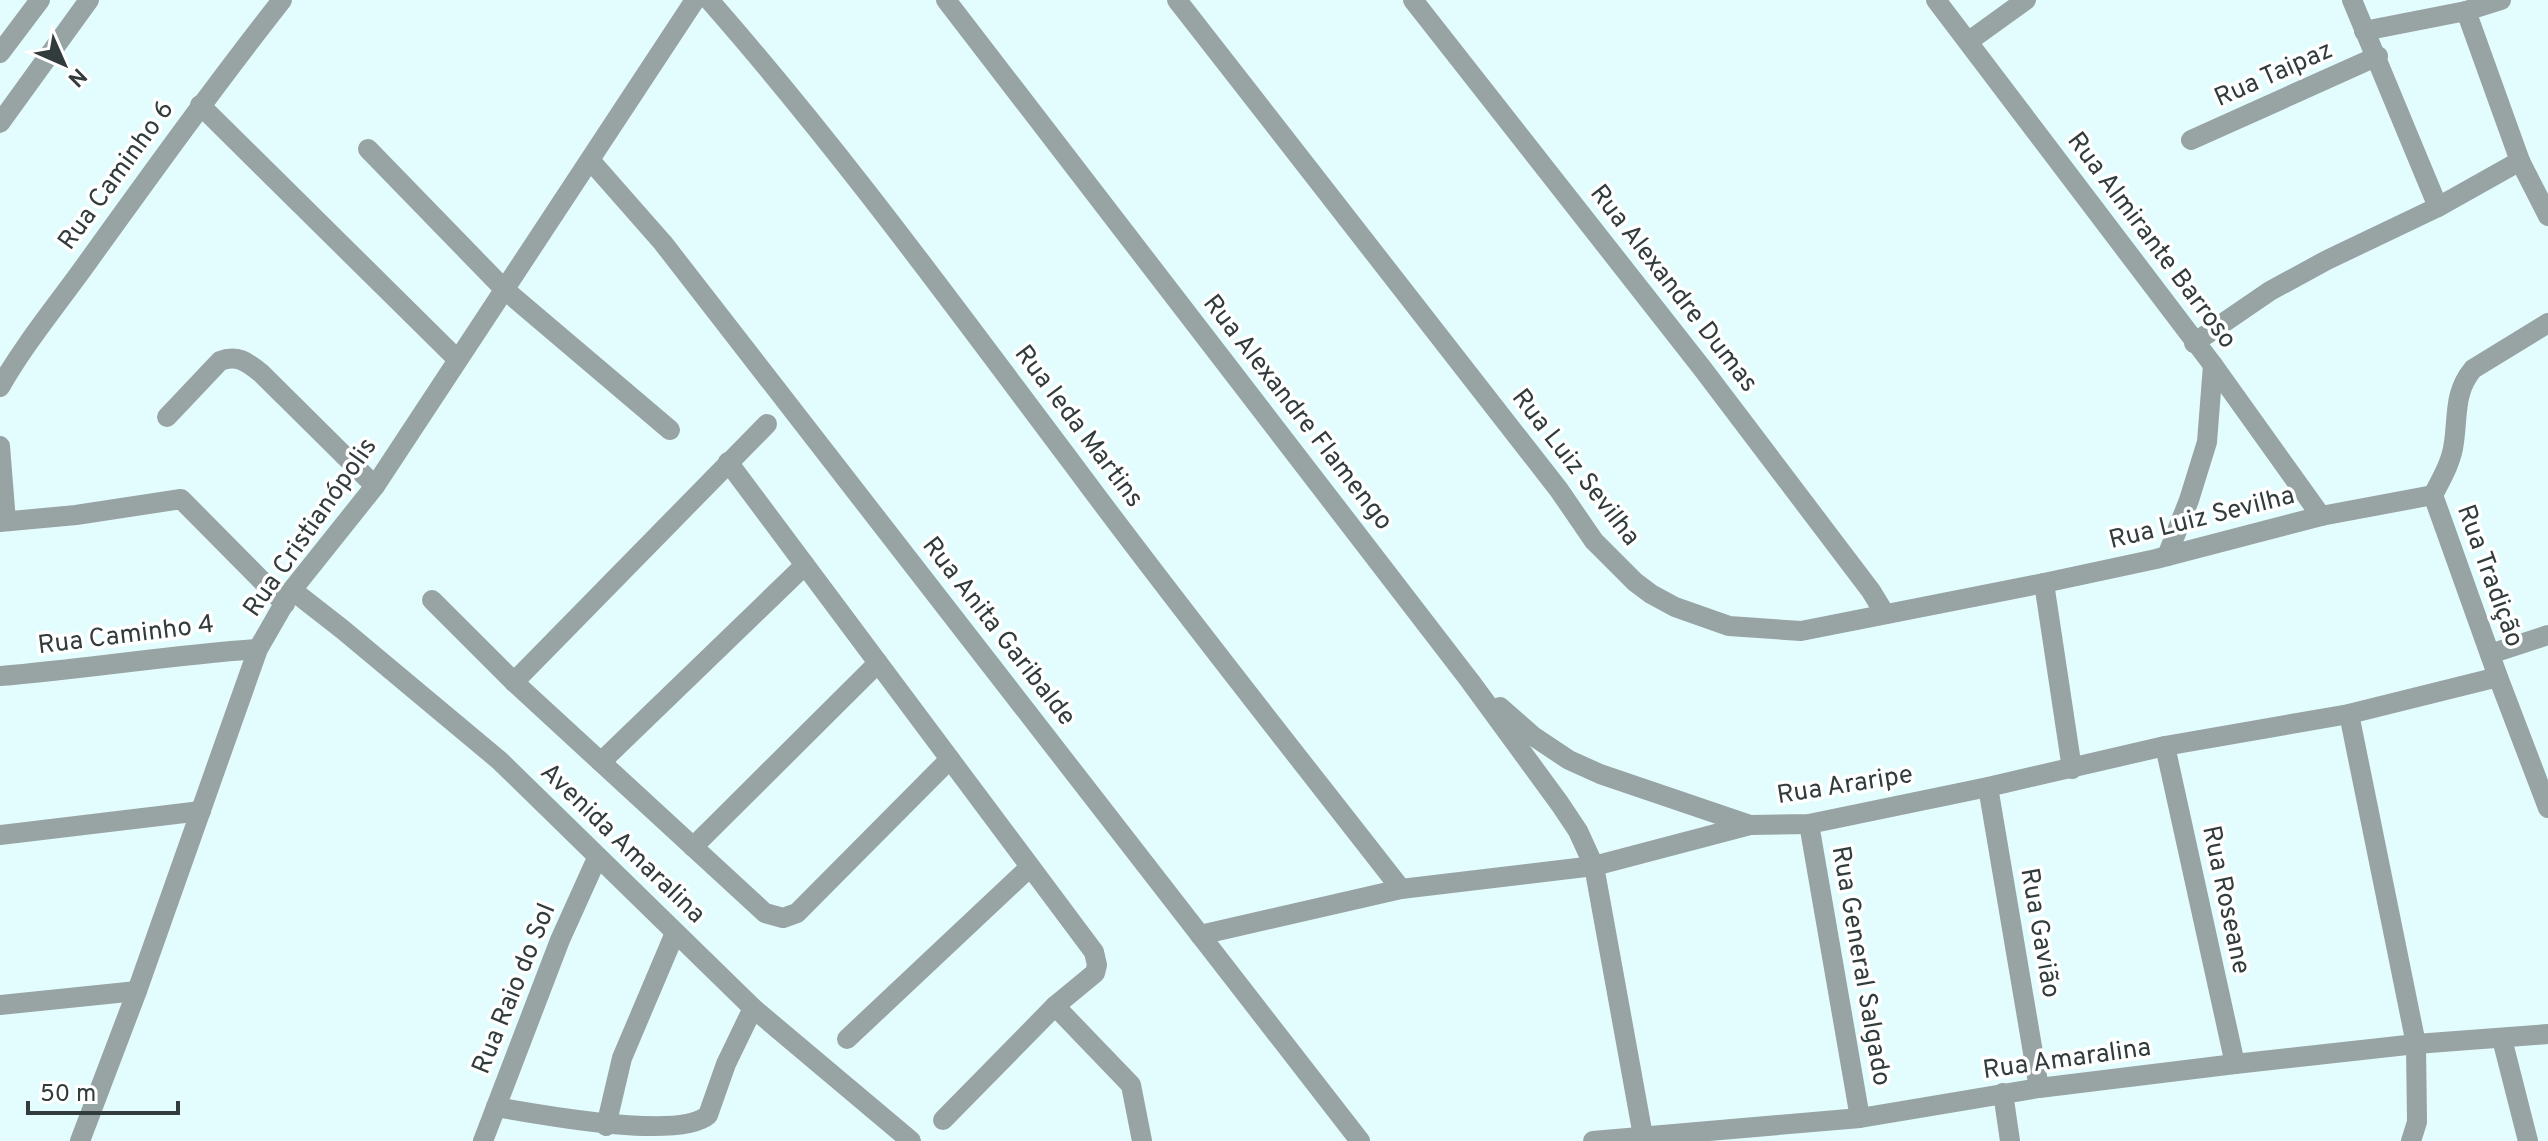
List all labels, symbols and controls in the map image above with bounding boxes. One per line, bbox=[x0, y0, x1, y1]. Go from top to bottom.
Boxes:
north arrow bbox=[24, 24, 104, 104]
street label: Rua Taipaz bbox=[2210, 34, 2338, 116]
text: N bbox=[61, 61, 92, 92]
street label: Rua Caminho 6 bbox=[52, 95, 182, 257]
street label: Rua Almirante Barroso bbox=[2059, 126, 2243, 356]
street label: Rua Alexandre Dumas bbox=[1582, 178, 1764, 400]
street label: Rua Alexandre Flamengo bbox=[1195, 288, 1399, 538]
street label: Rua Ieda Martins bbox=[1006, 339, 1150, 515]
street label: Rua Luiz Sevilha bbox=[1503, 383, 1647, 553]
street label: Rua Cristianópolis bbox=[237, 432, 385, 624]
street label: Rua Luiz Sevilha bbox=[2106, 480, 2298, 558]
street label: Rua Tradição bbox=[2448, 500, 2530, 652]
street label: Rua Anita Garibalde bbox=[914, 531, 1082, 733]
street label: Rua Caminho 4 bbox=[36, 609, 216, 663]
street label: Avenida Amaralina bbox=[532, 757, 712, 931]
street label: Rua Araripe bbox=[1775, 759, 1915, 813]
street label: Rua Roseane bbox=[2193, 823, 2257, 977]
street label: Rua General Salgado bbox=[1823, 843, 1897, 1089]
street label: Rua Gavião bbox=[2011, 866, 2067, 1000]
street label: Rua Raio do Sol bbox=[466, 899, 564, 1079]
street label: Rua Amaralina bbox=[1981, 1032, 2153, 1088]
scale bar bbox=[28, 1065, 178, 1115]
text: 50 m bbox=[40, 1080, 96, 1110]

